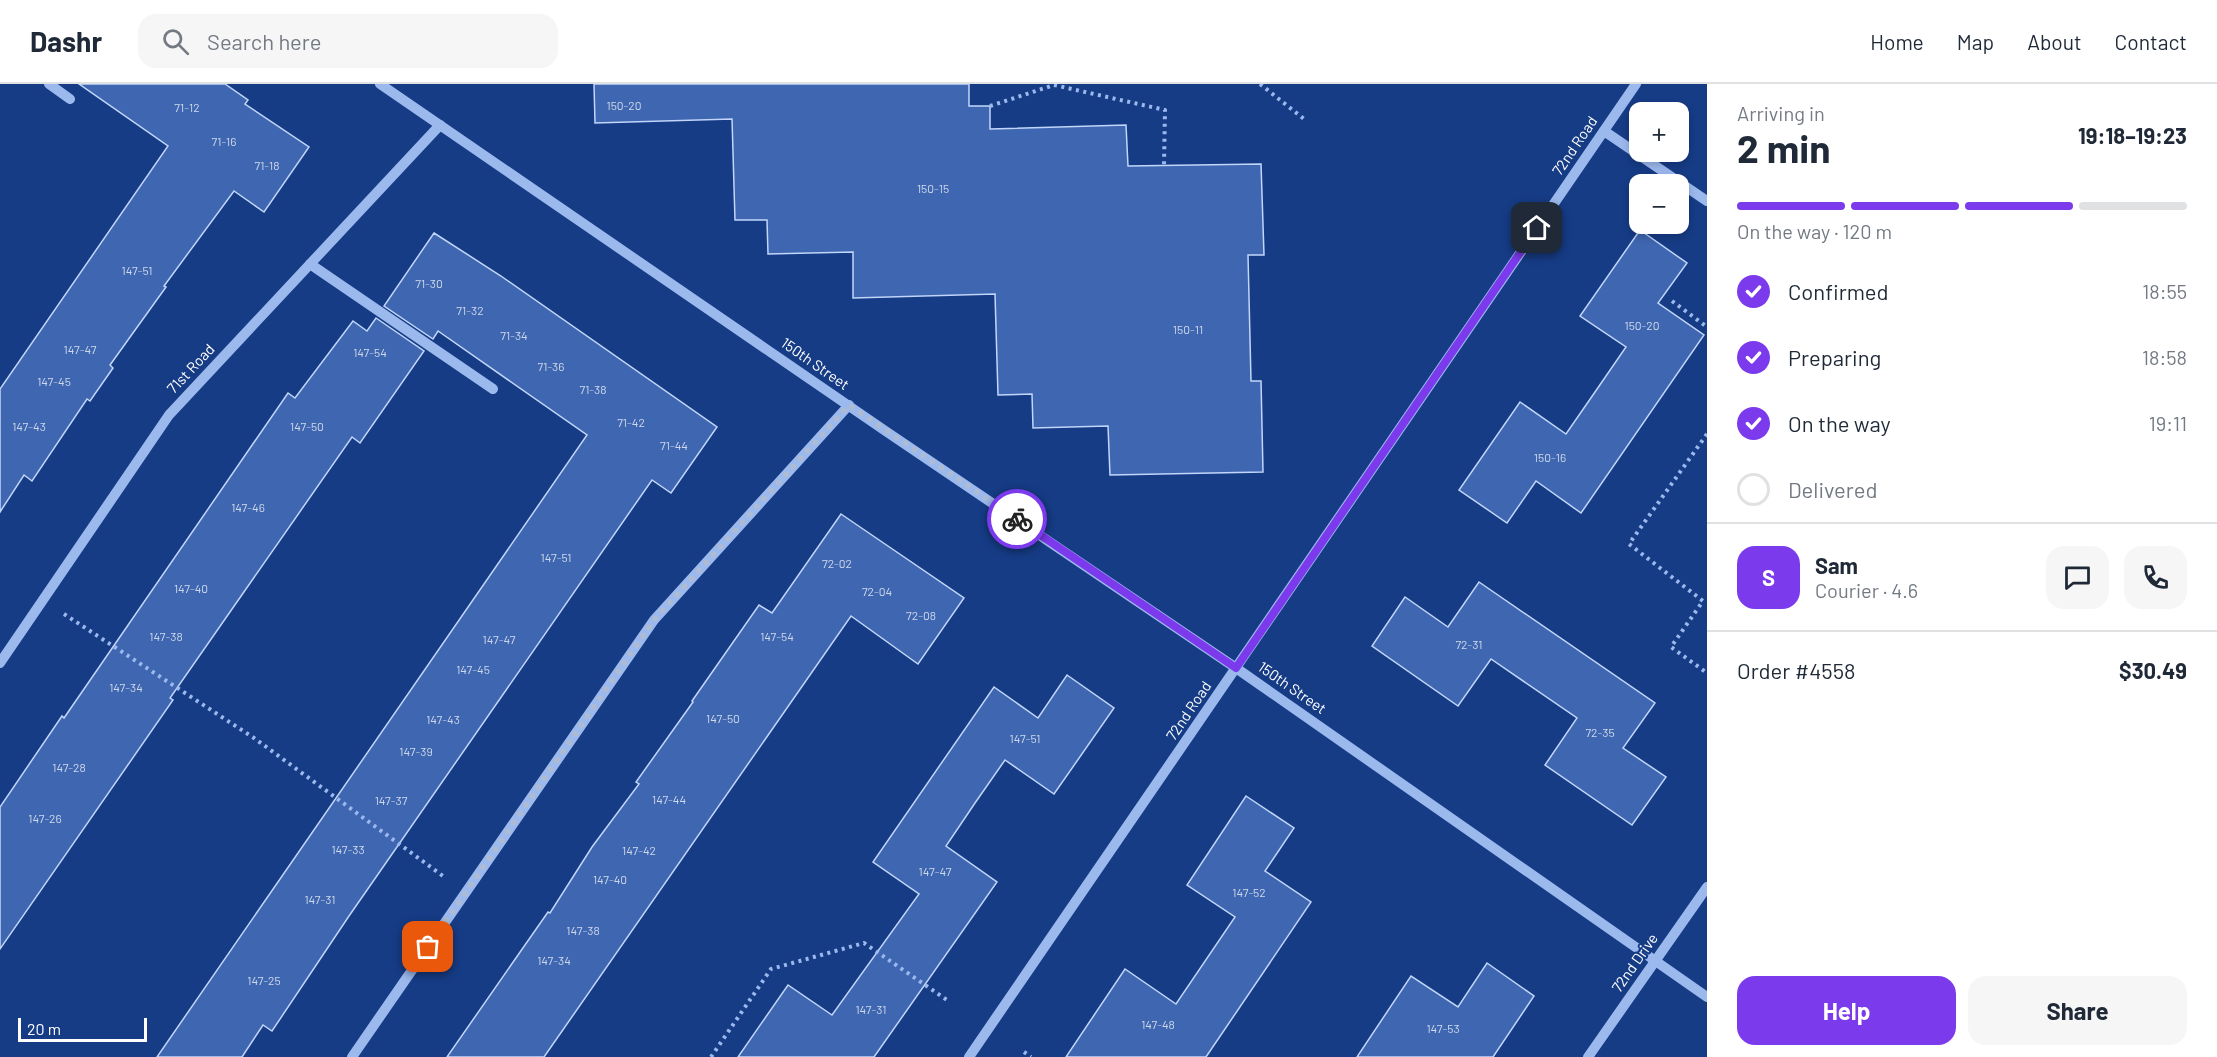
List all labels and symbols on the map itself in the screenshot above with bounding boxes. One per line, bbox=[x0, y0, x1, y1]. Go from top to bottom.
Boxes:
house number: 150-20 bbox=[606, 98, 642, 112]
house number: 71-12 bbox=[174, 100, 200, 114]
street label: 72nd Road bbox=[1548, 112, 1601, 178]
house number: 71-16 bbox=[211, 134, 237, 148]
house number: 71-18 bbox=[254, 158, 280, 172]
house number: 150-15 bbox=[917, 181, 949, 195]
pin bbox=[1511, 202, 1562, 253]
house number: 147-51 bbox=[122, 263, 152, 277]
house number: 71-30 bbox=[415, 276, 443, 290]
house number: 71-32 bbox=[456, 303, 484, 317]
house number: 150-20 bbox=[1624, 318, 1660, 332]
house number: 150-11 bbox=[1173, 322, 1203, 336]
house number: 71-34 bbox=[500, 328, 528, 342]
street label: 150th Street bbox=[778, 333, 853, 393]
street label: 71st Road bbox=[163, 340, 218, 397]
house number: 147-47 bbox=[64, 342, 97, 356]
house number: 147-54 bbox=[353, 345, 387, 359]
house number: 71-36 bbox=[537, 359, 565, 373]
house number: 147-45 bbox=[37, 374, 71, 388]
house number: 71-38 bbox=[579, 382, 607, 396]
house number: 71-42 bbox=[617, 415, 645, 429]
house number: 147-43 bbox=[12, 419, 46, 433]
house number: 147-50 bbox=[290, 419, 324, 433]
house number: 71-44 bbox=[660, 438, 688, 452]
house number: 150-16 bbox=[1534, 450, 1566, 464]
courier bbox=[987, 489, 1047, 549]
house number: 147-46 bbox=[231, 500, 265, 514]
house number: 147-51 bbox=[541, 550, 571, 564]
house number: 72-02 bbox=[822, 556, 852, 570]
house number: 147-40 bbox=[174, 581, 208, 595]
house number: 72-04 bbox=[862, 584, 892, 598]
house number: 72-08 bbox=[906, 608, 936, 622]
house number: 147-38 bbox=[149, 629, 183, 643]
house number: 147-54 bbox=[760, 629, 794, 643]
house number: 147-47 bbox=[483, 632, 516, 646]
house number: 72-31 bbox=[1455, 637, 1483, 651]
street label: 150th Street bbox=[1255, 657, 1330, 717]
house number: 147-45 bbox=[456, 662, 490, 676]
street label: 72nd Road bbox=[1162, 677, 1215, 743]
house number: 147-34 bbox=[109, 680, 143, 694]
house number: 147-50 bbox=[706, 711, 740, 725]
house number: 147-43 bbox=[426, 712, 460, 726]
house number: 72-35 bbox=[1585, 725, 1615, 739]
house number: 147-51 bbox=[1010, 731, 1040, 745]
house number: 147-39 bbox=[399, 744, 433, 758]
house number: 147-28 bbox=[52, 760, 86, 774]
house number: 147-44 bbox=[652, 792, 686, 806]
house number: 147-37 bbox=[375, 793, 408, 807]
house number: 147-26 bbox=[28, 811, 62, 825]
house number: 147-33 bbox=[331, 842, 365, 856]
house number: 147-42 bbox=[622, 843, 656, 857]
house number: 147-47 bbox=[919, 864, 952, 878]
house number: 147-40 bbox=[593, 872, 627, 886]
house number: 147-52 bbox=[1232, 885, 1266, 899]
house number: 147-31 bbox=[304, 892, 336, 906]
pin bbox=[402, 921, 453, 972]
house number: 147-38 bbox=[566, 923, 600, 937]
street label: 72nd Drive bbox=[1607, 930, 1661, 995]
house number: 147-34 bbox=[537, 953, 571, 967]
house number: 147-25 bbox=[247, 973, 281, 987]
house number: 147-31 bbox=[855, 1002, 887, 1016]
scale bar bbox=[18, 1015, 147, 1042]
house number: 147-48 bbox=[1141, 1017, 1175, 1031]
house number: 147-53 bbox=[1426, 1021, 1460, 1035]

